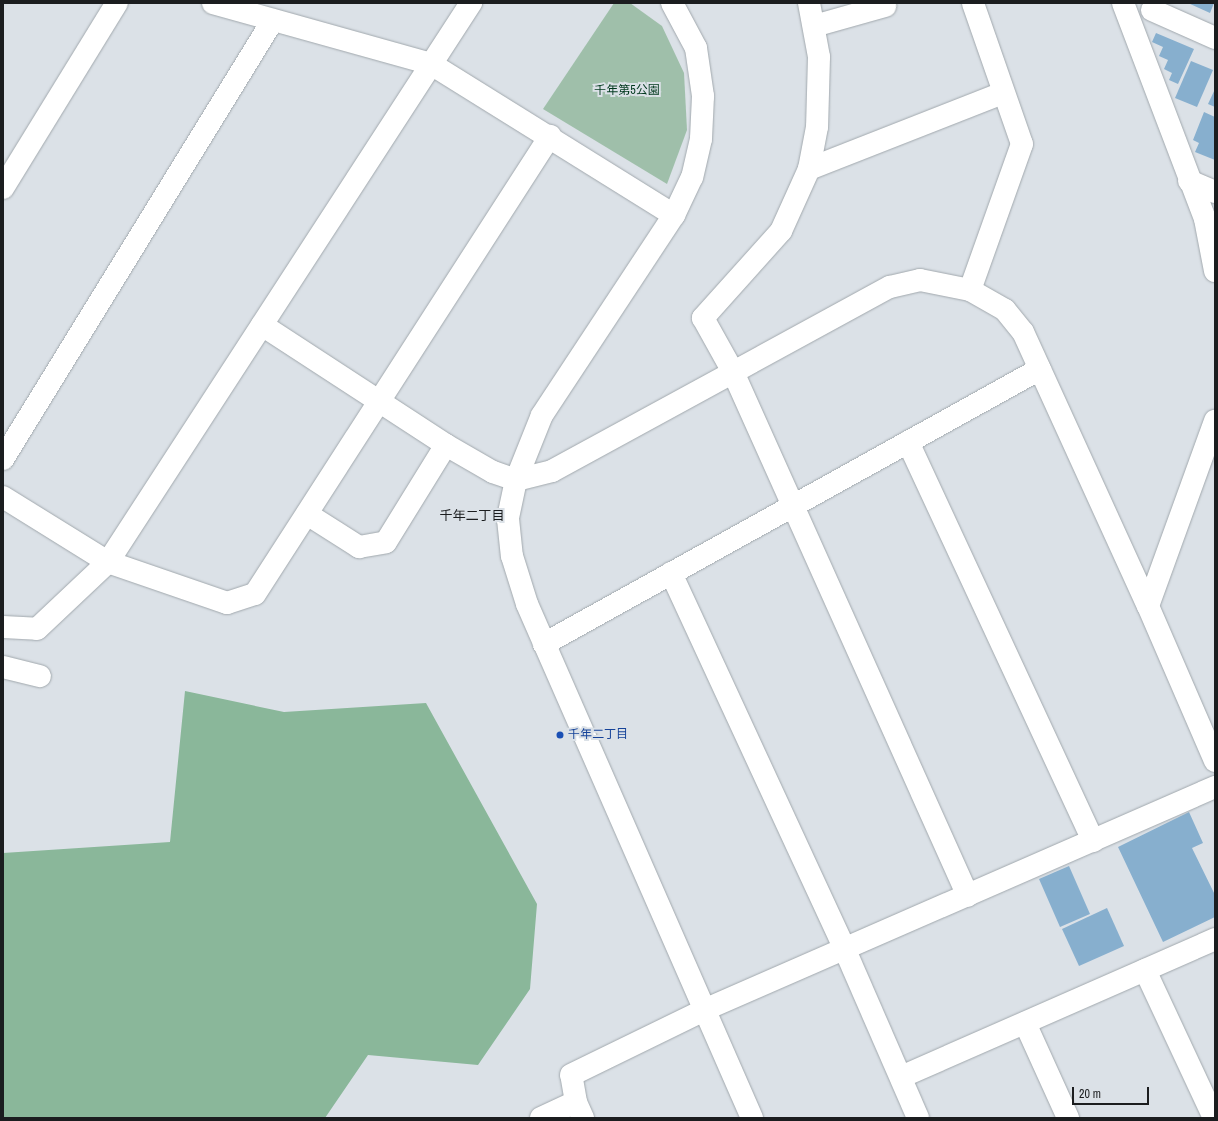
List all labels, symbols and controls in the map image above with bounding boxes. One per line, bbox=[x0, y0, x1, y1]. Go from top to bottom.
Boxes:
park label: 千年第5公園 bbox=[594, 84, 660, 98]
district label: 千年二丁目 bbox=[440, 508, 504, 524]
place label: 千年二丁目 bbox=[568, 728, 628, 742]
marker: 千年二丁目 bbox=[555, 730, 565, 740]
scale bar bbox=[1074, 1079, 1151, 1105]
text: 20 m bbox=[1079, 1086, 1101, 1102]

